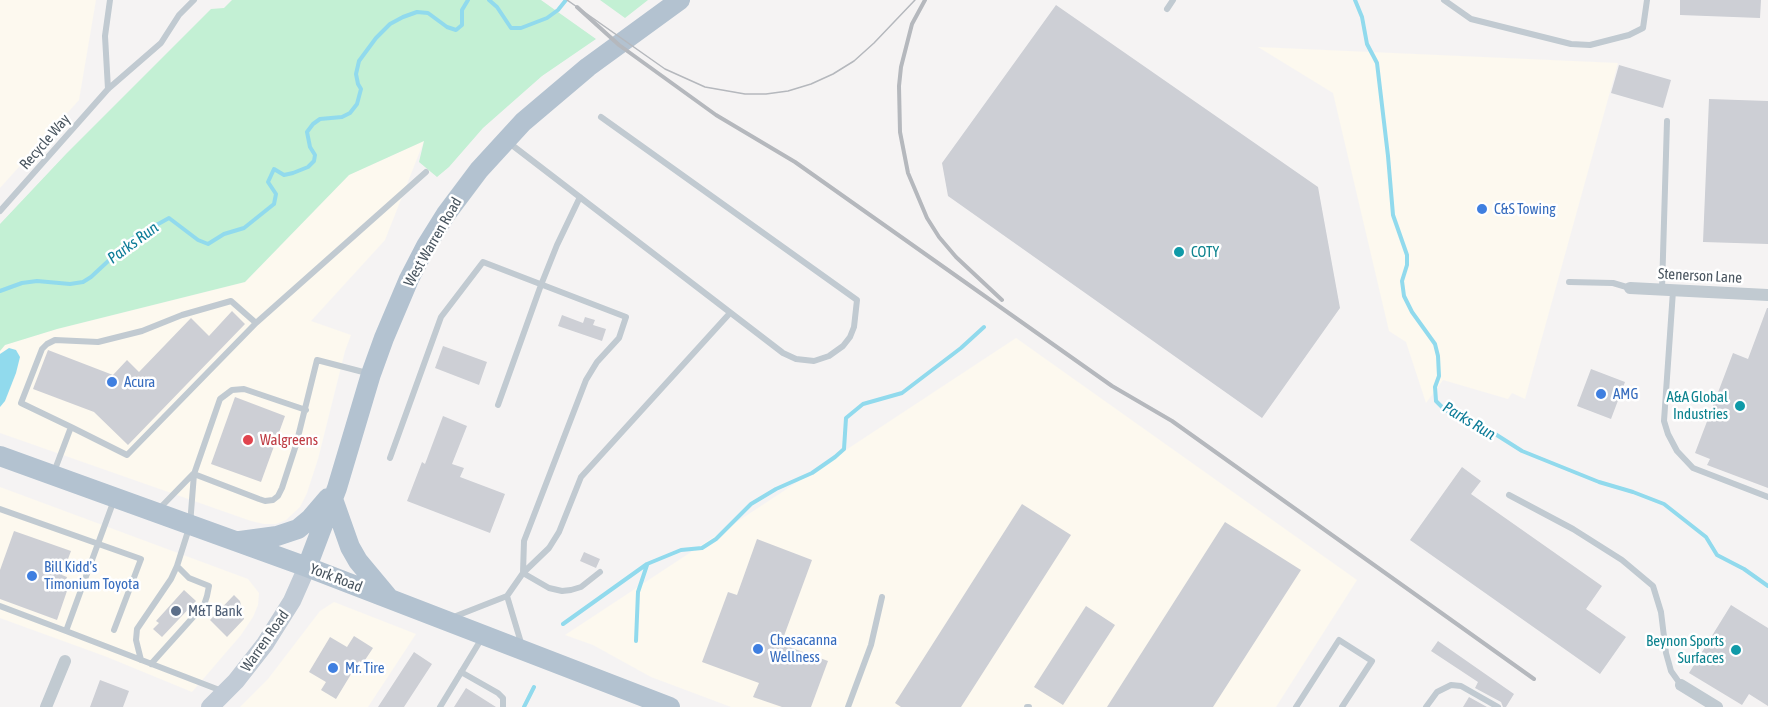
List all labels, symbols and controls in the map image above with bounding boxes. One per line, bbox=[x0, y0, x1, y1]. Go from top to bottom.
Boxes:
street label: Recycle Way bbox=[16, 111, 74, 173]
street label: West Warren Road bbox=[400, 194, 466, 290]
place label: C&S Towing bbox=[1494, 200, 1556, 218]
marker: C&S Towing bbox=[1475, 202, 1489, 216]
water label: Parks Run bbox=[104, 218, 162, 268]
place label: COTY bbox=[1191, 243, 1219, 261]
marker: COTY bbox=[1172, 245, 1186, 259]
street label: Stenerson Lane bbox=[1657, 265, 1743, 287]
place label: Acura bbox=[124, 373, 155, 391]
marker: Acura bbox=[105, 375, 119, 389]
place label: AMG bbox=[1613, 385, 1638, 403]
marker: AMG bbox=[1594, 387, 1608, 401]
place label: A&A Global Industries bbox=[1667, 388, 1728, 423]
water label: Parks Run bbox=[1439, 398, 1499, 444]
marker: A&A Global Industries bbox=[1733, 399, 1747, 413]
place label: Walgreens bbox=[260, 431, 318, 449]
marker: Walgreens bbox=[241, 433, 255, 447]
place label: Bill Kidd's Timonium Toyota bbox=[44, 558, 139, 593]
street label: York Road bbox=[307, 560, 365, 596]
marker: Bill Kidd's Timonium Toyota bbox=[25, 569, 39, 583]
place label: M&T Bank bbox=[188, 602, 242, 620]
marker: M&T Bank bbox=[169, 604, 183, 618]
street label: Warren Road bbox=[237, 607, 293, 675]
place label: Chesacanna Wellness bbox=[770, 631, 837, 666]
place label: Beynon Sports Surfaces bbox=[1646, 632, 1724, 667]
marker: Chesacanna Wellness bbox=[751, 642, 765, 656]
marker: Beynon Sports Surfaces bbox=[1729, 643, 1743, 657]
place label: Mr. Tire bbox=[345, 659, 385, 677]
marker: Mr. Tire bbox=[326, 661, 340, 675]

